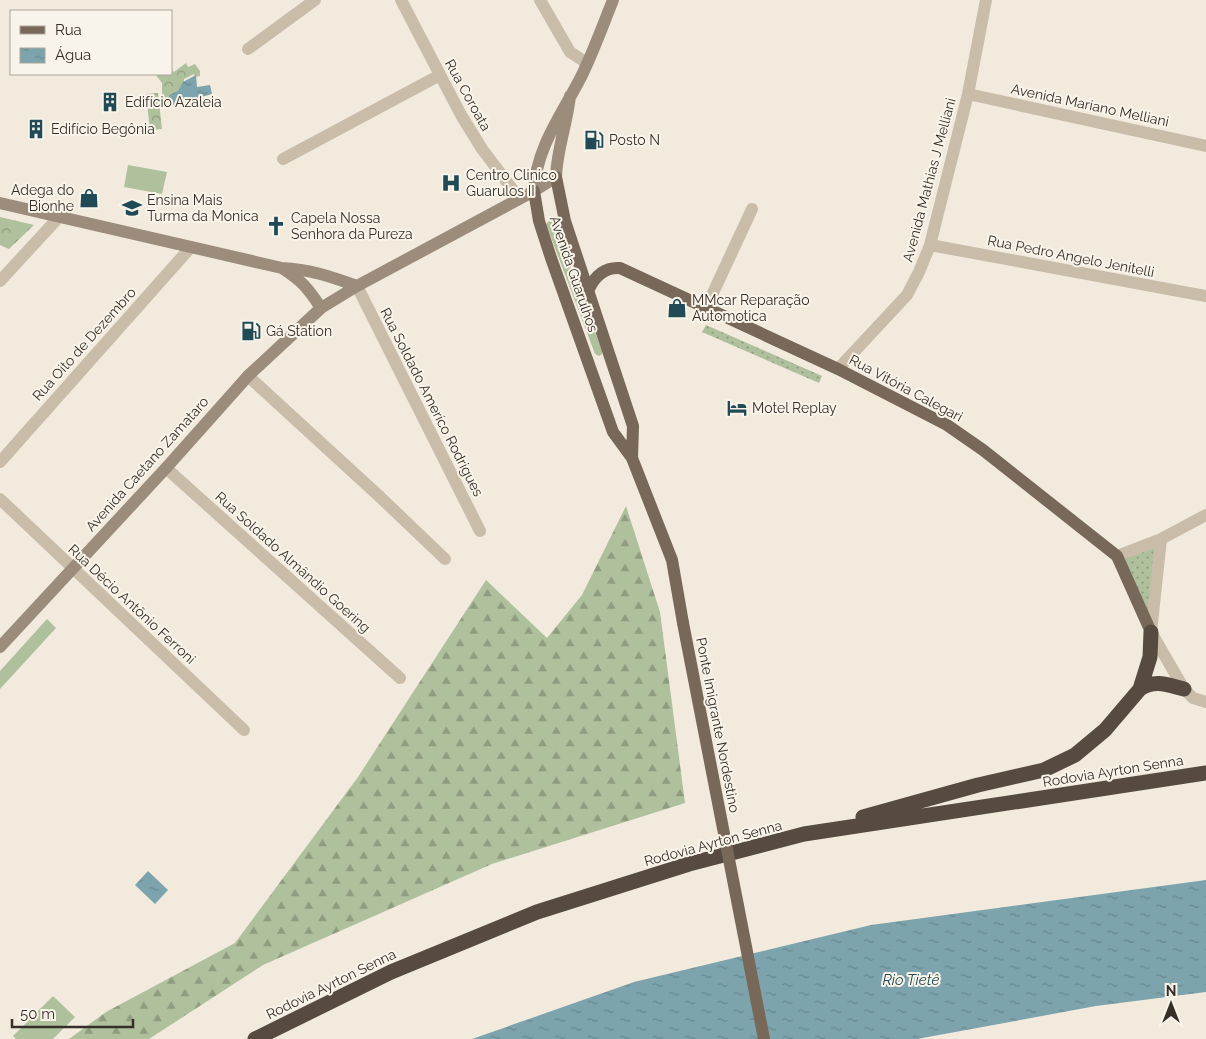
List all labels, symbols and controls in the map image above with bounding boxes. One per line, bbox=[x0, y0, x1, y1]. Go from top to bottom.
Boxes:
legend bbox=[10, 10, 172, 75]
text: Rua bbox=[55, 21, 82, 39]
text: Água bbox=[55, 46, 91, 64]
street label: Rua Coroata bbox=[442, 56, 494, 134]
street label: Avenida Mariano Melliani bbox=[1010, 80, 1170, 130]
building icon: Edifício Azaleia bbox=[99, 91, 121, 113]
place label: Edifício Azaleia bbox=[125, 94, 222, 110]
street label: Avenida Mathias J Melliani bbox=[899, 96, 959, 264]
building icon: Edifício Begônia bbox=[25, 118, 47, 140]
place label: Edifício Begônia bbox=[51, 121, 155, 137]
fuel station icon: Posto N bbox=[583, 129, 605, 151]
place label: Posto N bbox=[609, 132, 660, 148]
place label: Centro Clinico Guarulos II bbox=[466, 167, 557, 199]
hospital icon: Centro Clinico Guarulos II bbox=[440, 172, 462, 194]
place label: Adega do Bionhe bbox=[11, 182, 74, 214]
shop icon: Adega do Bionhe bbox=[78, 187, 100, 209]
place label: Ensina Mais Turma da Monica bbox=[147, 192, 259, 224]
school or university icon: Ensina Mais Turma da Monica bbox=[121, 197, 143, 219]
place label: Capela Nossa Senhora da Pureza bbox=[291, 210, 413, 242]
street label: Avenida Guarulhos bbox=[547, 214, 601, 334]
church icon: Capela Nossa Senhora da Pureza bbox=[265, 215, 287, 237]
street label: Rua Pedro Angelo Jenitelli bbox=[986, 232, 1156, 280]
street label: Rua Oito de Dezembro bbox=[29, 284, 139, 404]
place label: MMcar Reparação Automotica bbox=[692, 292, 809, 324]
shop icon: MMcar Reparação Automotica bbox=[666, 297, 688, 319]
street label: Rua Soldado Ameríco Rodrigues bbox=[377, 305, 487, 499]
fuel station icon: Gá Station bbox=[240, 320, 262, 342]
place label: Gá Station bbox=[266, 323, 332, 339]
street label: Rua Vitória Calegari bbox=[847, 351, 965, 425]
street label: Avenida Caetano Zamataro bbox=[82, 393, 212, 535]
hotel icon: Motel Replay bbox=[726, 397, 748, 419]
place label: Motel Replay bbox=[752, 400, 837, 416]
street label: Rua Soldado Almândio Goering bbox=[212, 488, 374, 636]
street label: Rua Décio Antônio Ferroni bbox=[65, 541, 199, 667]
street label: Ponte Imigrante Nordestino bbox=[693, 636, 743, 814]
street label: Rodovia Ayrton Senna bbox=[1042, 752, 1184, 790]
street label: Rodovia Ayrton Senna bbox=[642, 817, 784, 869]
street label: Rodovia Ayrton Senna bbox=[264, 946, 398, 1022]
water label: Rio Tietê bbox=[883, 971, 939, 989]
north arrow bbox=[1146, 979, 1196, 1029]
text: N bbox=[1166, 983, 1176, 999]
scale bar bbox=[12, 996, 134, 1028]
text: 50 m bbox=[20, 1005, 55, 1023]

